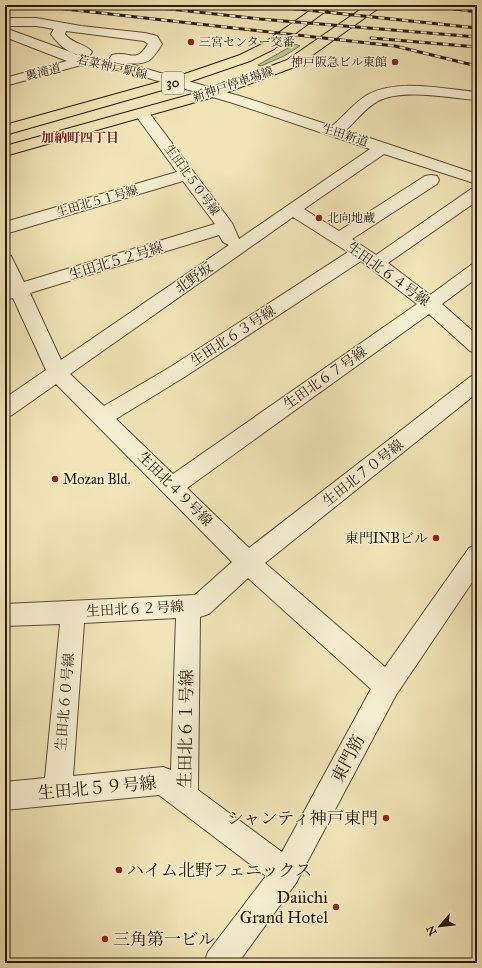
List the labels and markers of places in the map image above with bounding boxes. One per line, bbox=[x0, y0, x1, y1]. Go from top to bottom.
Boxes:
place label: 三宮センター交番 bbox=[199, 35, 295, 49]
marker: 三宮センター交番 bbox=[186, 37, 196, 47]
place label: 神戸阪急ビル東館 bbox=[291, 55, 387, 69]
marker: 神戸阪急ビル東館 bbox=[390, 57, 400, 67]
place label: 北向地蔵 bbox=[327, 211, 375, 225]
marker: 北向地蔵 bbox=[314, 213, 324, 223]
place label: Mozan Bld. bbox=[63, 471, 130, 488]
marker: Mozan Bld. bbox=[50, 474, 60, 484]
place label: 東門INBビル bbox=[345, 530, 428, 547]
marker: 東門INBビル bbox=[431, 533, 441, 543]
place label: シャンティ神戸東門 bbox=[227, 808, 378, 829]
marker: シャンティ神戸東門 bbox=[381, 813, 391, 823]
place label: ハイム北野フェニックス bbox=[127, 860, 312, 881]
marker: ハイム北野フェニックス bbox=[114, 865, 124, 875]
place label: Daiichi Grand Hotel bbox=[240, 887, 328, 928]
marker: Daiichi Grand Hotel bbox=[331, 902, 341, 912]
place label: 三角第一ビル bbox=[113, 929, 215, 950]
marker: 三角第一ビル bbox=[100, 934, 110, 944]

